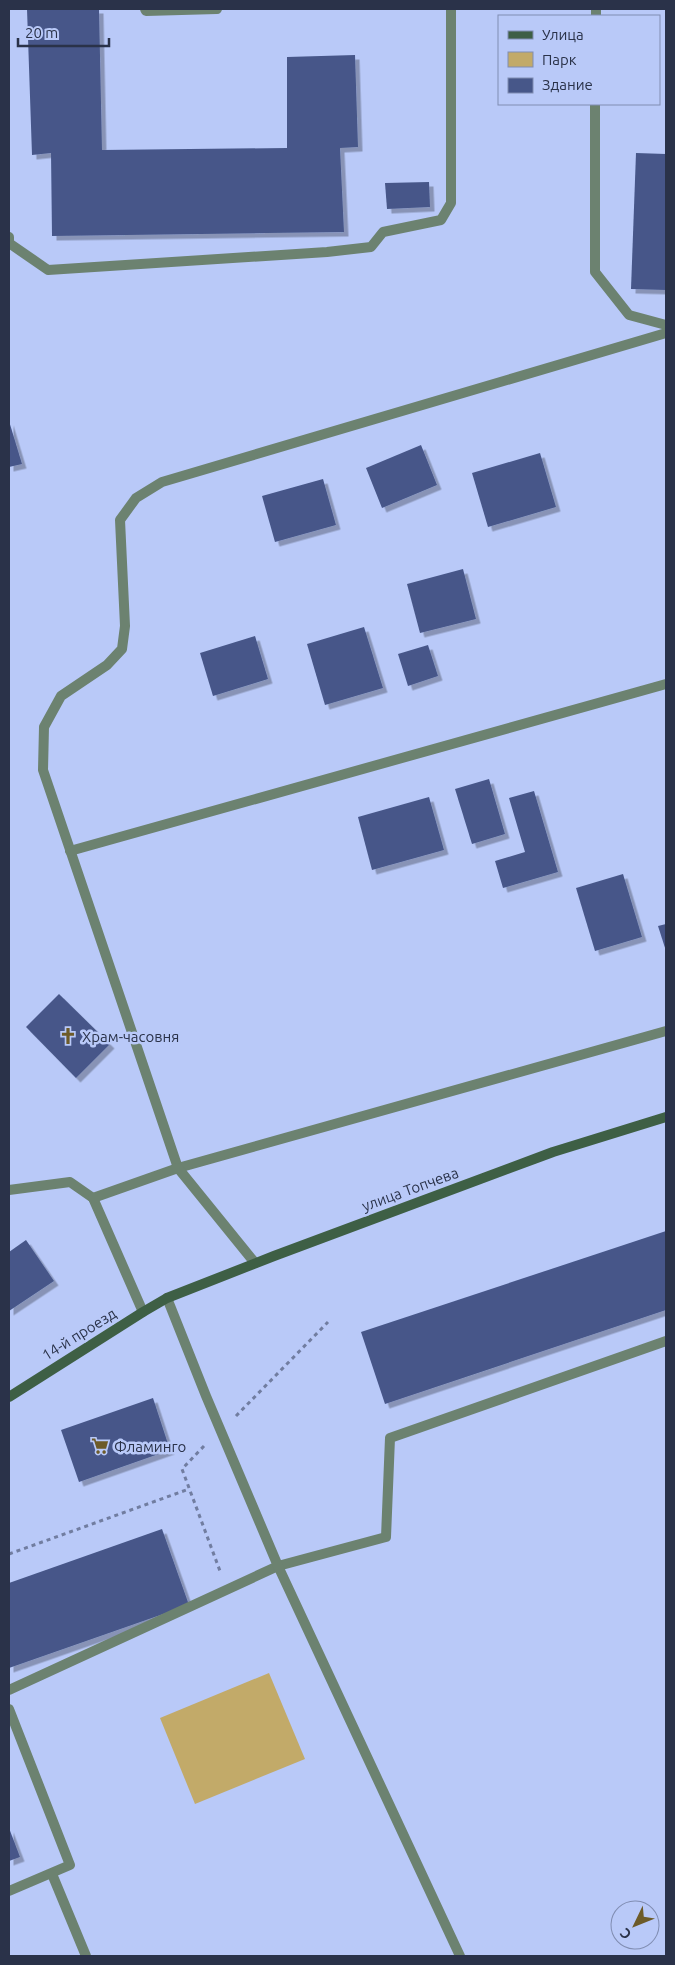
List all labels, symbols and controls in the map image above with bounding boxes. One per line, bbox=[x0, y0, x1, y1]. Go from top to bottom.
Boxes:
scale bar bbox=[18, 15, 109, 47]
legend bbox=[498, 15, 660, 105]
text: 20 m bbox=[25, 24, 58, 41]
text: Улица bbox=[542, 26, 584, 43]
text: Парк bbox=[542, 51, 577, 68]
text: Здание bbox=[542, 76, 593, 93]
church icon: Храм-часовня bbox=[58, 1026, 78, 1046]
place label: Храм-часовня bbox=[82, 1028, 179, 1045]
street label: улица Топчева bbox=[359, 1164, 461, 1214]
street label: 14-й проезд bbox=[39, 1304, 119, 1363]
supermarket icon: Фламинго bbox=[90, 1436, 110, 1456]
place label: Фламинго bbox=[114, 1438, 186, 1455]
north arrow bbox=[610, 1900, 660, 1950]
text: С bbox=[617, 1925, 634, 1943]

